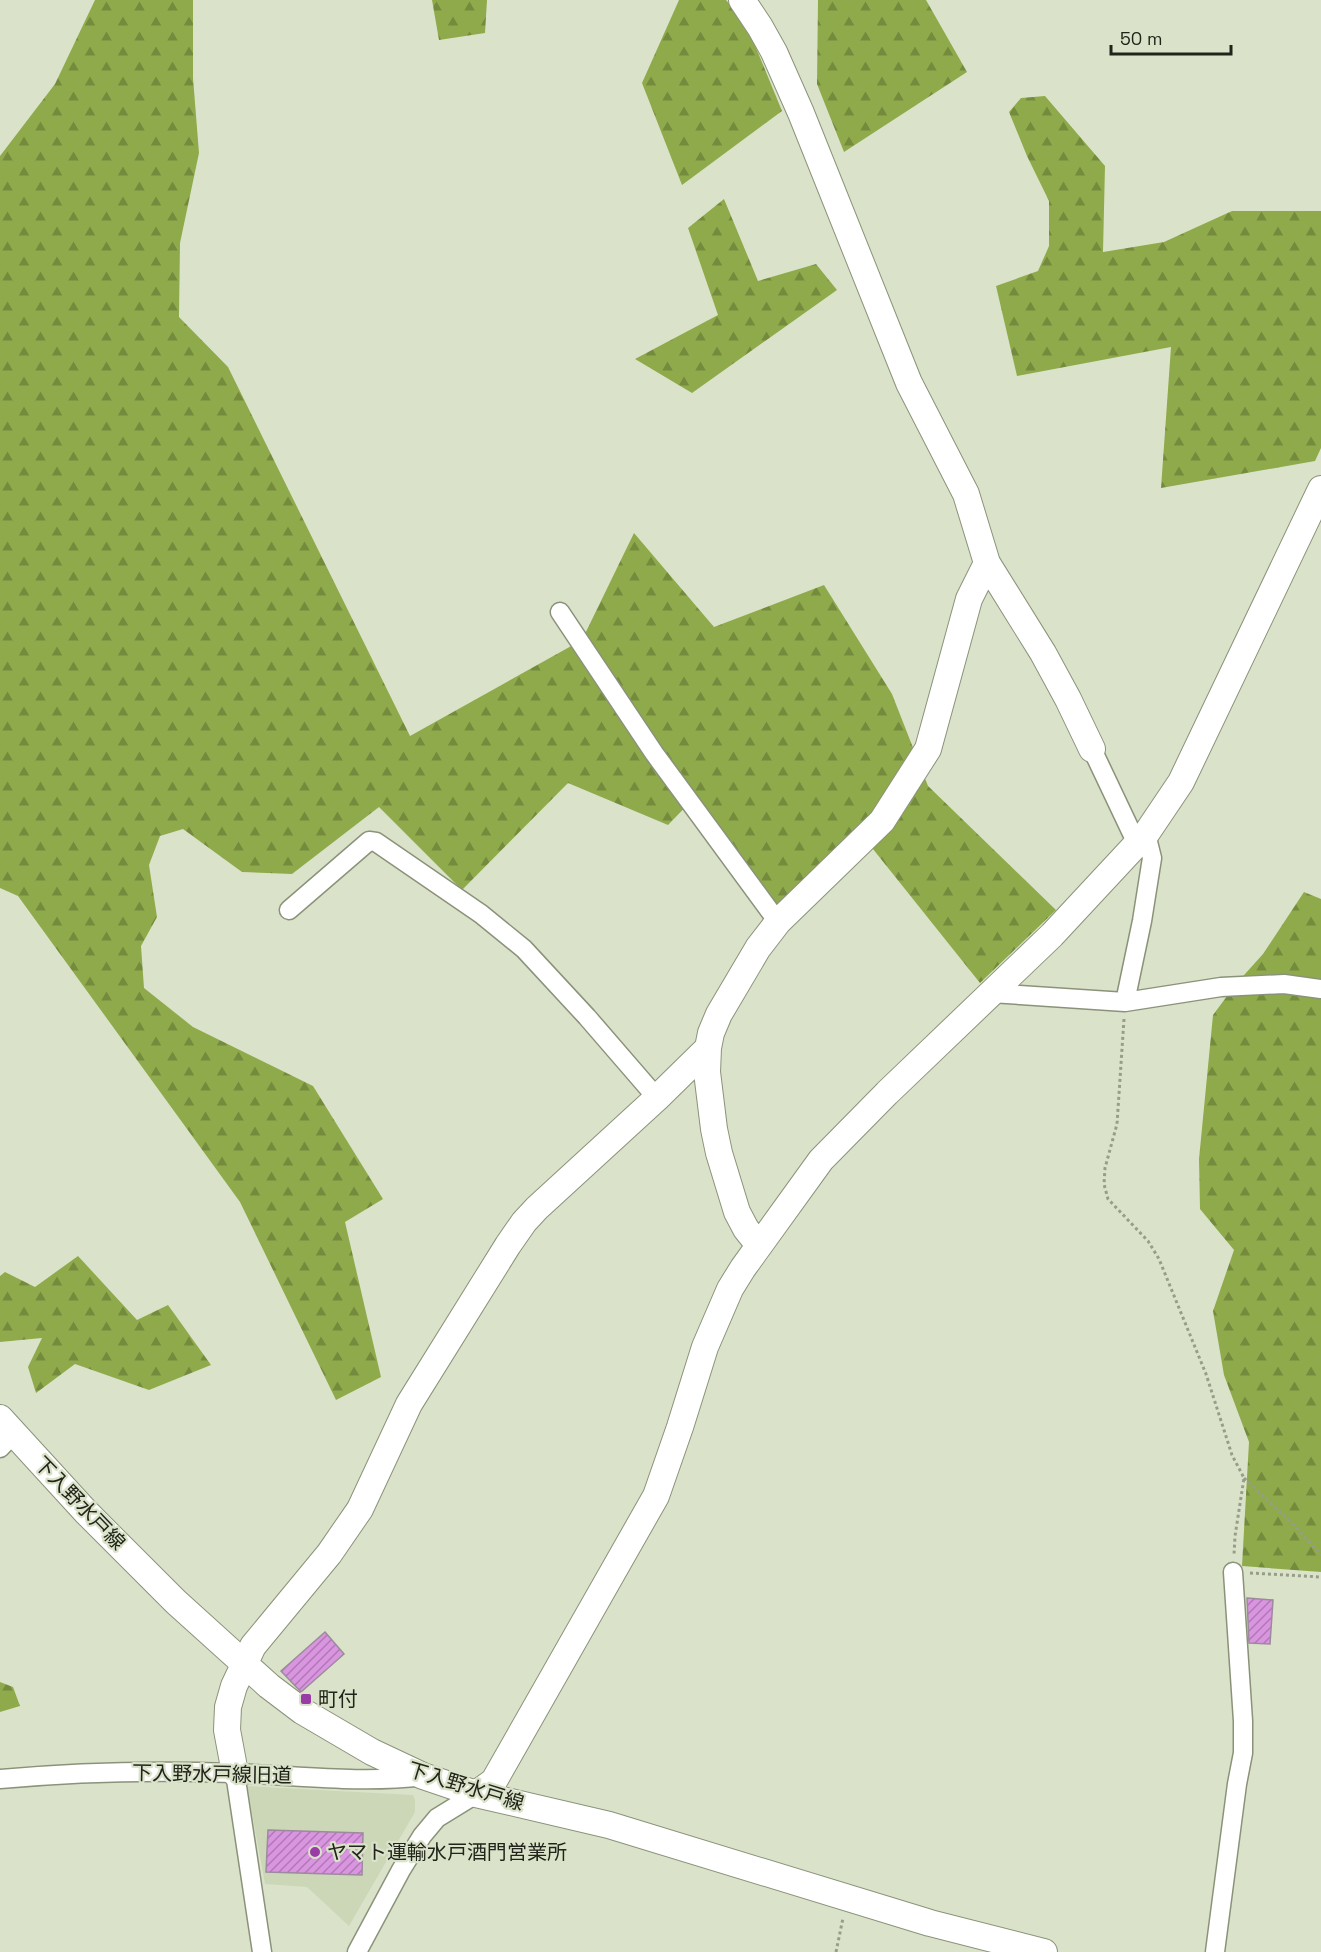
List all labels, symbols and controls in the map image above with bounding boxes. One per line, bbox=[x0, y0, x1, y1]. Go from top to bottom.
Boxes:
scale bar bbox=[1111, 18, 1231, 56]
text: 50 m bbox=[1120, 27, 1162, 50]
street label: 下入野水戸線 bbox=[29, 1451, 131, 1555]
place label: 町付 bbox=[318, 1686, 358, 1712]
marker: 町付 bbox=[299, 1692, 313, 1706]
street label: 下入野水戸線 bbox=[405, 1756, 527, 1816]
street label: 下入野水戸線旧道 bbox=[132, 1760, 292, 1788]
place label: ヤマト運輸水戸酒門営業所 bbox=[327, 1839, 567, 1865]
marker: ヤマト運輸水戸酒門営業所 bbox=[308, 1845, 322, 1859]

